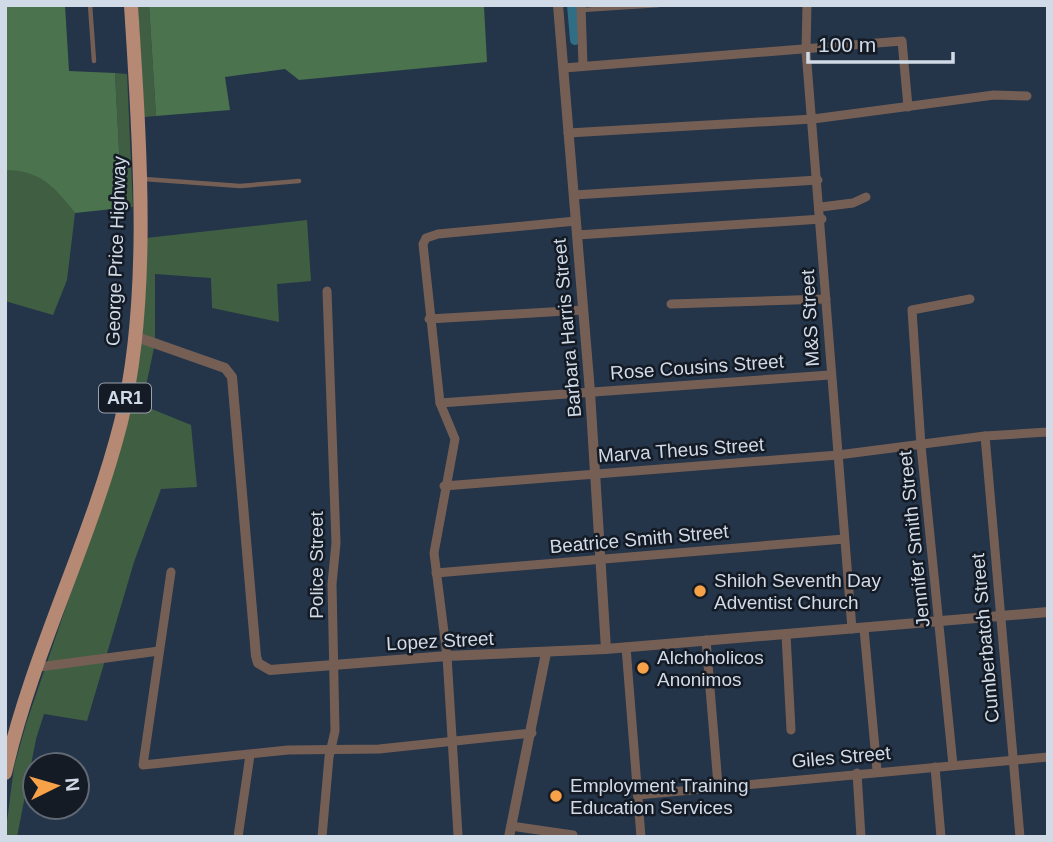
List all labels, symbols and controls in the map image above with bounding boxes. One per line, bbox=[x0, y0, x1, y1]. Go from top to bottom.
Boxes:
scale bar bbox=[808, 21, 953, 65]
text: 100 m bbox=[818, 33, 876, 56]
street label: George Price Highway bbox=[102, 155, 130, 346]
street label: Barbara Harris Street bbox=[549, 237, 585, 418]
street label: M&S Street bbox=[797, 268, 823, 367]
street label: Rose Cousins Street bbox=[609, 350, 785, 384]
road number: AR1 bbox=[99, 384, 151, 412]
street label: Marva Theus Street bbox=[597, 434, 765, 466]
street label: Jennifer Smith Street bbox=[894, 449, 934, 628]
street label: Police Street bbox=[306, 510, 327, 619]
street label: Beatrice Smith Street bbox=[549, 521, 730, 557]
street label: Cumberbatch Street bbox=[967, 552, 1003, 724]
place label: Shiloh Seventh Day Adventist Church bbox=[714, 570, 881, 613]
marker: Shiloh Seventh Day Adventist Church bbox=[692, 583, 708, 599]
street label: Lopez Street bbox=[386, 628, 495, 654]
place label: Alchoholicos Anonimos bbox=[657, 647, 764, 690]
marker: Alchoholicos Anonimos bbox=[635, 660, 651, 676]
street label: Giles Street bbox=[791, 742, 892, 772]
north arrow bbox=[21, 751, 91, 821]
place label: Employment Training Education Services bbox=[570, 775, 748, 818]
text: N bbox=[61, 777, 83, 792]
marker: Employment Training Education Services bbox=[548, 788, 564, 804]

